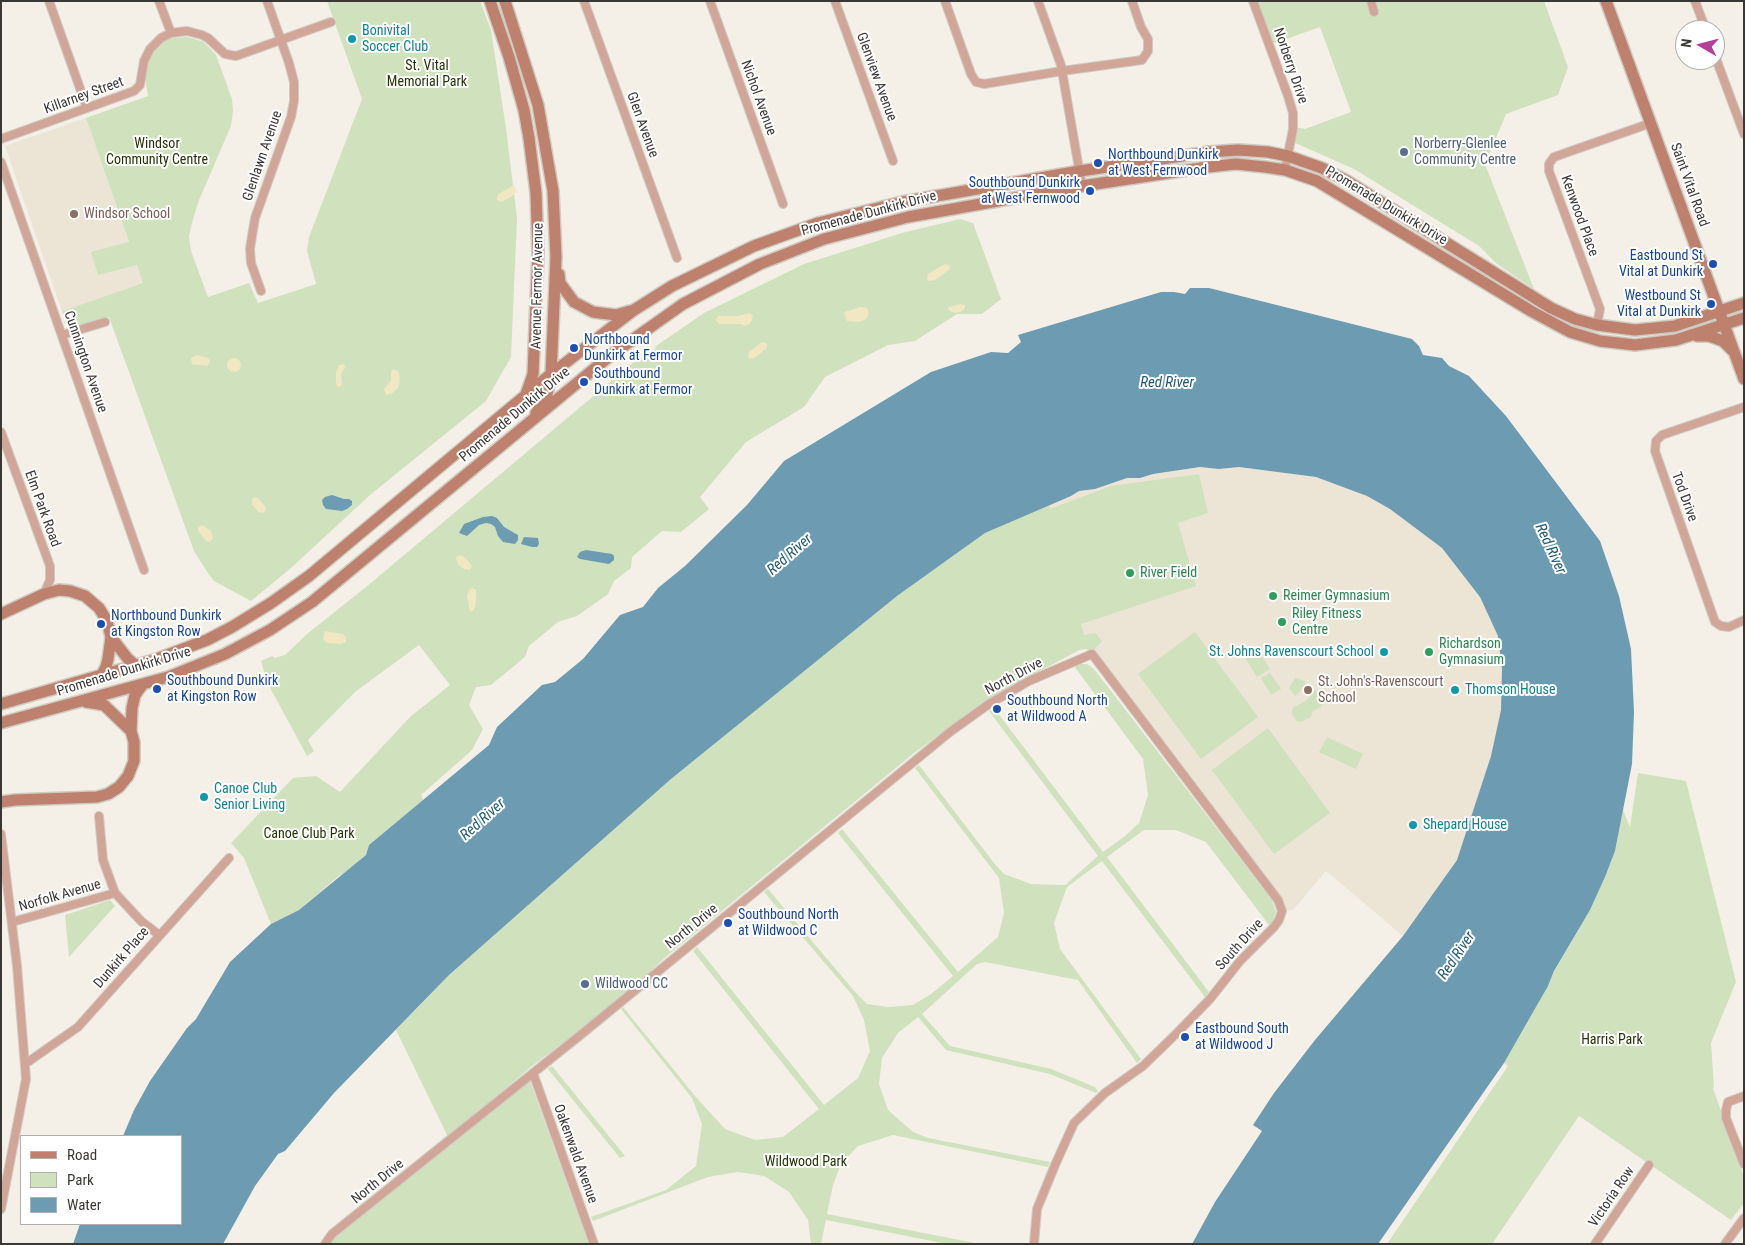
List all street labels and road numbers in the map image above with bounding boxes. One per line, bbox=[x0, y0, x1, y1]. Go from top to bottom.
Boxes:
street label: Norberry Drive bbox=[1269, 26, 1311, 106]
street label: Glenview Avenue bbox=[852, 30, 900, 124]
street label: Nichol Avenue bbox=[737, 58, 779, 138]
street label: Killarney Street bbox=[42, 74, 126, 118]
street label: Glen Avenue bbox=[622, 90, 662, 160]
street label: Glenlawn Avenue bbox=[240, 109, 286, 203]
street label: Saint Vital Road bbox=[1666, 141, 1712, 229]
street label: Promenade Dunkirk Drive bbox=[1322, 163, 1450, 249]
street label: Kenwood Place bbox=[1557, 173, 1601, 259]
street label: Promenade Dunkirk Drive bbox=[800, 188, 938, 240]
street label: Avenue Fermor Avenue bbox=[528, 223, 548, 349]
street label: Cunnington Avenue bbox=[60, 309, 110, 415]
street label: Promenade Dunkirk Drive bbox=[456, 364, 574, 466]
street label: Elm Park Road bbox=[20, 468, 64, 550]
street label: Tod Drive bbox=[1667, 470, 1701, 524]
street label: Promenade Dunkirk Drive bbox=[55, 644, 193, 700]
street label: North Drive bbox=[983, 655, 1045, 699]
street label: Norfolk Avenue bbox=[17, 876, 103, 916]
street label: North Drive bbox=[662, 901, 722, 953]
street label: South Drive bbox=[1213, 916, 1267, 974]
street label: Dunkirk Place bbox=[91, 924, 153, 992]
street label: Oakenwald Avenue bbox=[549, 1102, 601, 1206]
street label: North Drive bbox=[348, 1156, 408, 1208]
street label: Victoria Row bbox=[1586, 1163, 1638, 1231]

